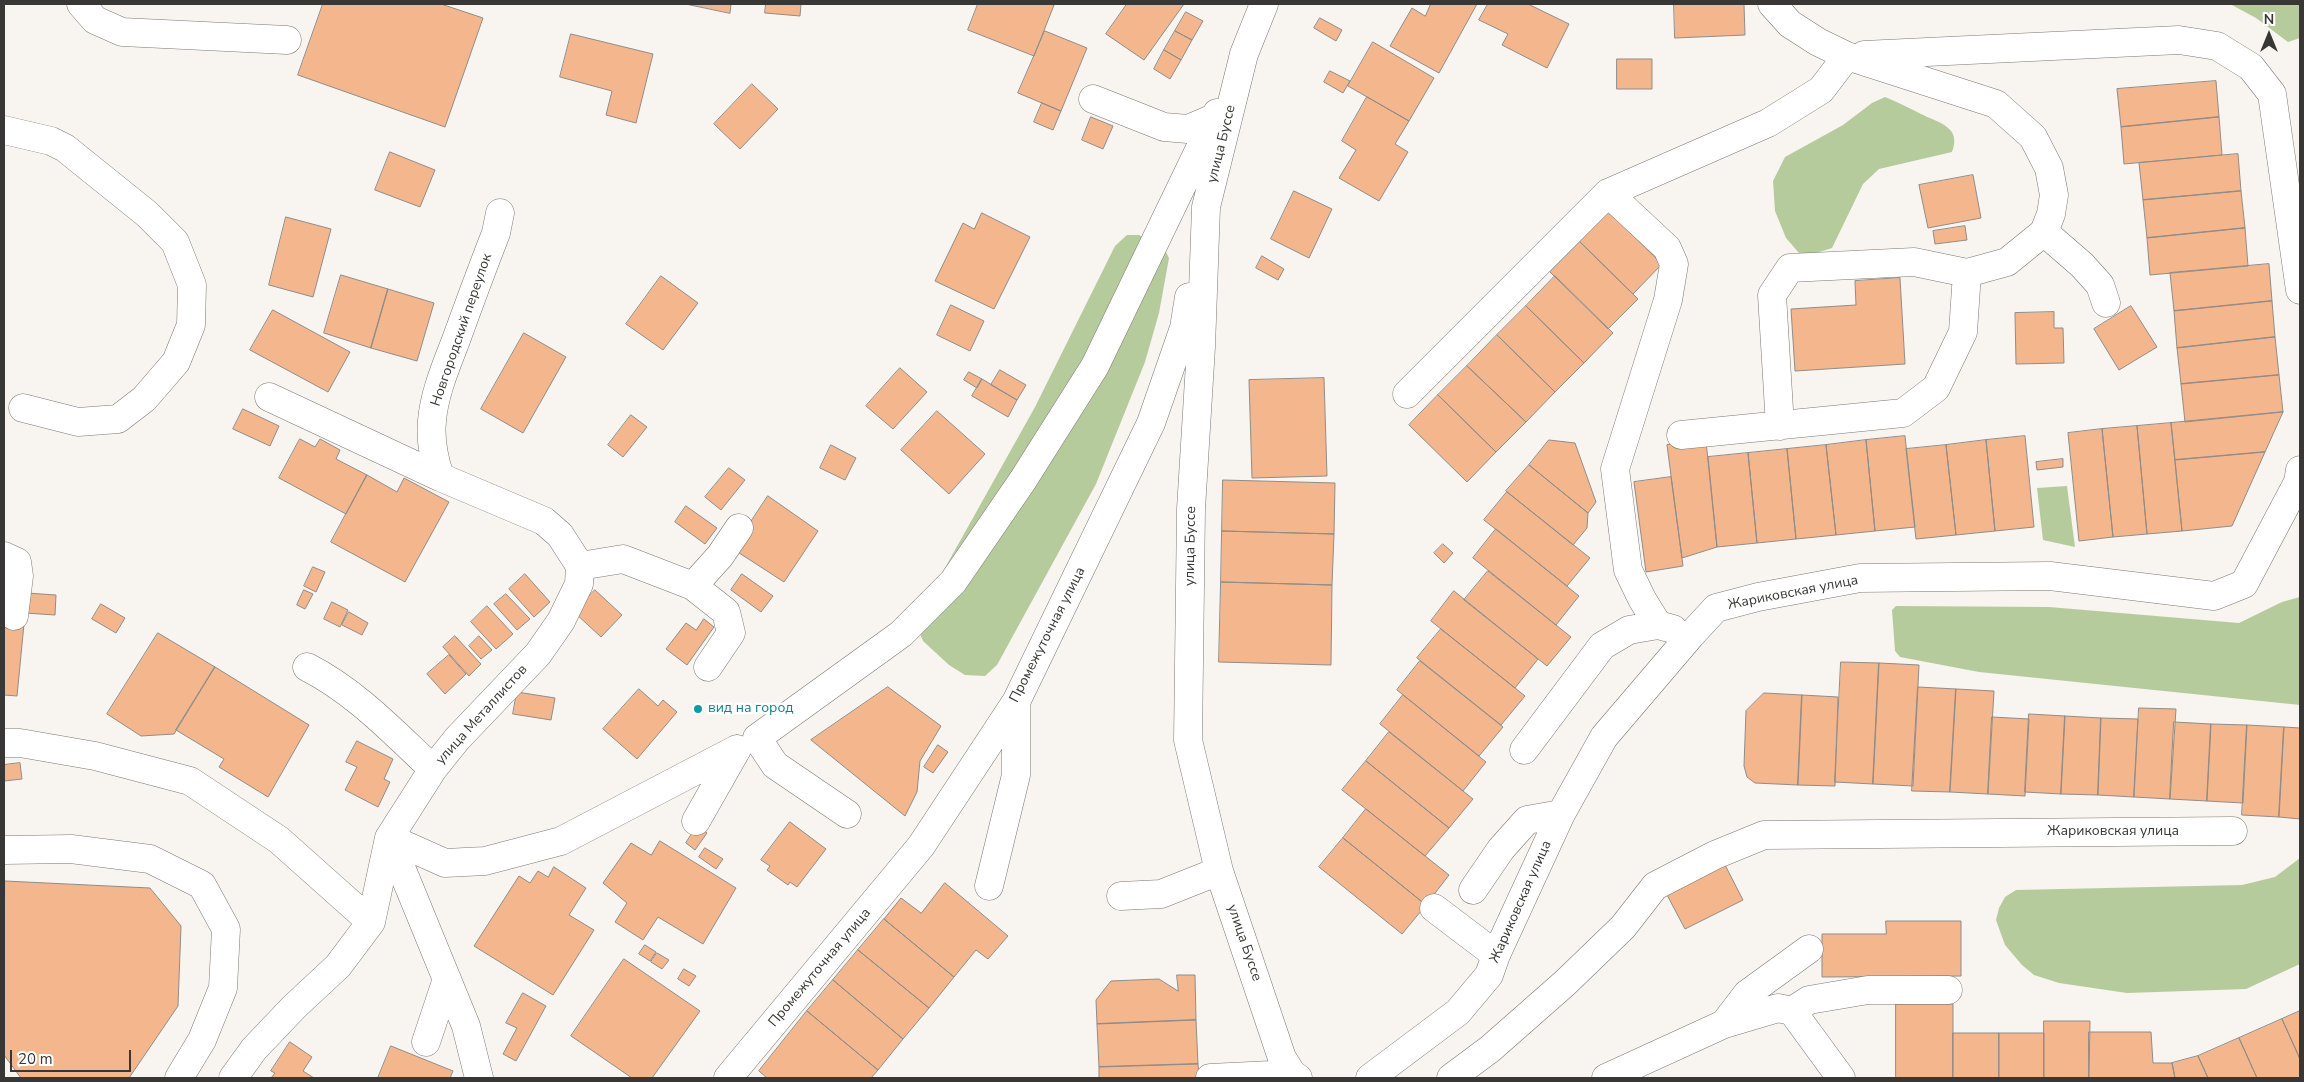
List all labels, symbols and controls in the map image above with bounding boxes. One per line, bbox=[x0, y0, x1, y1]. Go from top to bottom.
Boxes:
north arrow bbox=[2244, 10, 2294, 60]
text: N bbox=[2264, 10, 2274, 29]
street label: улица Буссе bbox=[1204, 103, 1240, 185]
street label: Новгородский переулок bbox=[428, 251, 496, 409]
street label: улица Буссе bbox=[1182, 506, 1200, 586]
street label: Промежуточная улица bbox=[1007, 564, 1089, 706]
street label: Жариковская улица bbox=[1726, 572, 1860, 614]
street label: улица Металлистов bbox=[433, 662, 531, 768]
place label: вид на город bbox=[708, 701, 794, 717]
marker: вид на город bbox=[692, 703, 704, 715]
street label: Жариковская улица bbox=[2047, 824, 2179, 840]
street label: Жариковская улица bbox=[1486, 838, 1556, 966]
street label: улица Буссе bbox=[1223, 902, 1265, 984]
street label: Промежуточная улица bbox=[765, 905, 875, 1031]
scale bar bbox=[12, 1040, 134, 1072]
text: 20 m bbox=[18, 1049, 53, 1069]

